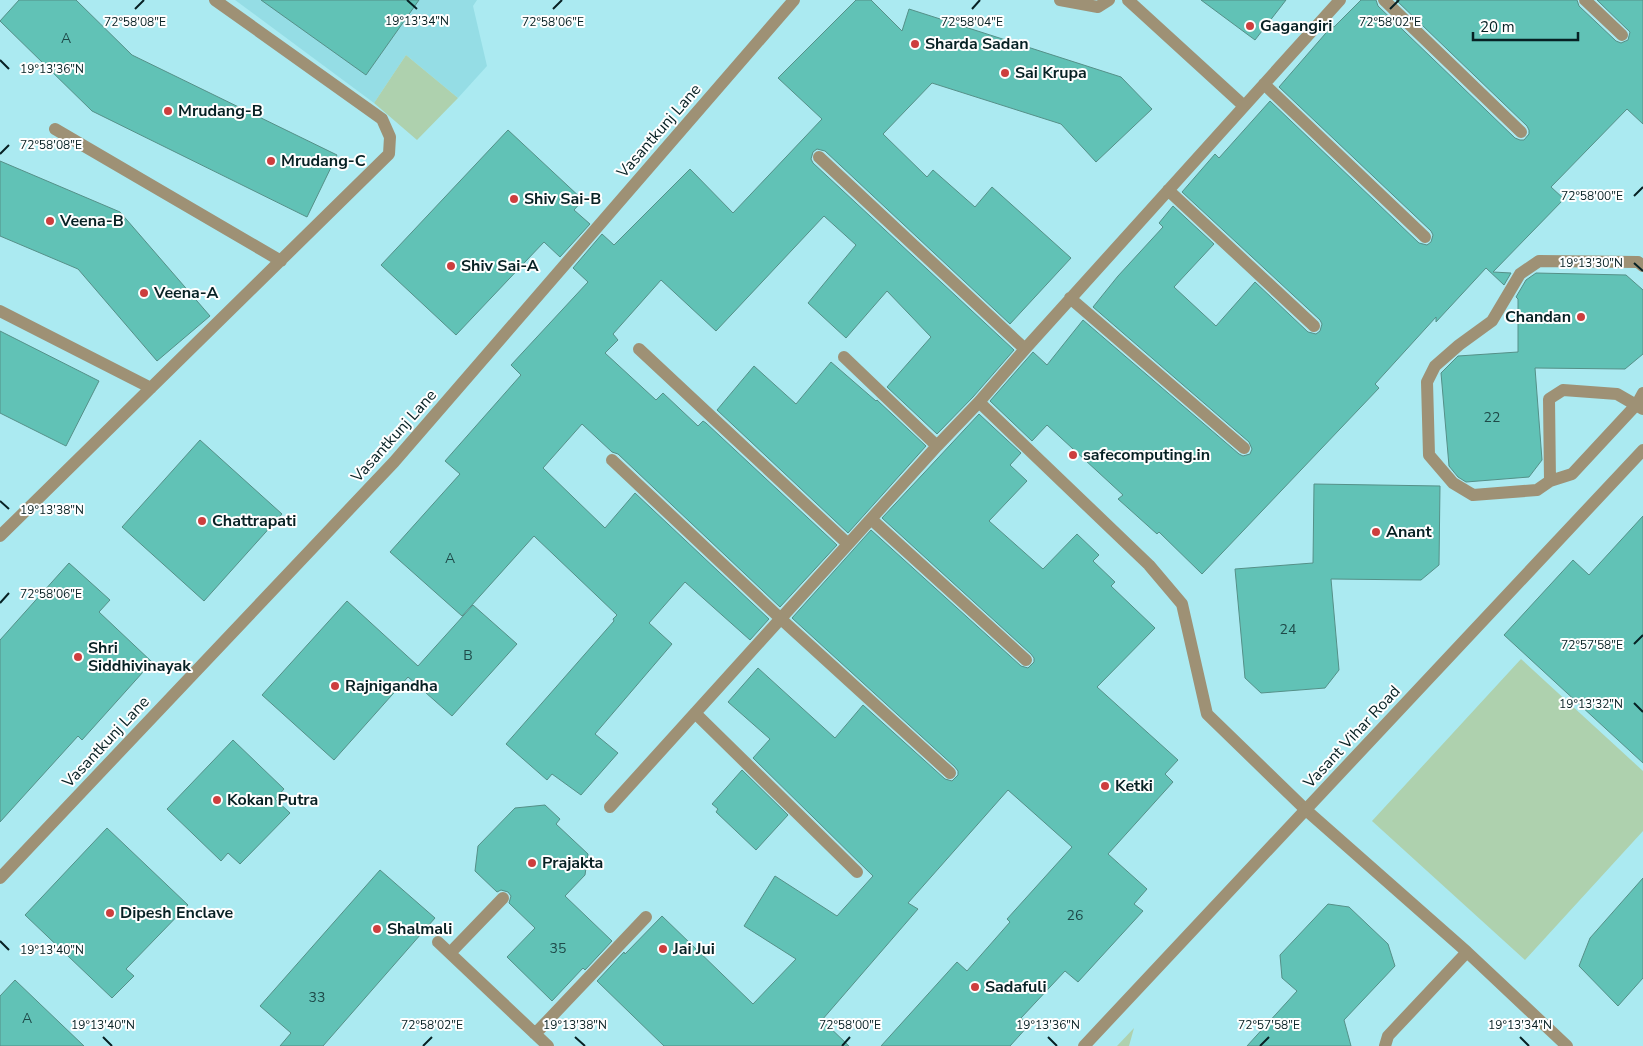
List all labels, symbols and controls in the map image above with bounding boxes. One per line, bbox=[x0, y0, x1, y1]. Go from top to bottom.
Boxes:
scale bar bbox=[1473, 10, 1578, 42]
text: 19°13'34"N bbox=[385, 13, 449, 29]
text: 72°58'08"E bbox=[104, 14, 166, 30]
text: 72°58'06"E bbox=[522, 14, 584, 30]
text: 72°58'04"E bbox=[941, 14, 1003, 30]
text: 72°58'02"E bbox=[1359, 14, 1421, 30]
place label: Gagangiri bbox=[1260, 15, 1332, 37]
text: 20 m bbox=[1480, 17, 1515, 37]
marker: Gagangiri bbox=[1244, 20, 1256, 32]
house number: A bbox=[61, 29, 71, 48]
place label: Sharda Sadan bbox=[925, 33, 1029, 55]
marker: Sharda Sadan bbox=[909, 38, 921, 50]
text: 19°13'36"N bbox=[20, 61, 84, 77]
place label: Sai Krupa bbox=[1015, 62, 1087, 84]
marker: Sai Krupa bbox=[999, 67, 1011, 79]
street label: Vasantkunj Lane bbox=[611, 79, 706, 184]
place label: Mrudang-B bbox=[178, 100, 263, 122]
marker: Mrudang-B bbox=[162, 105, 174, 117]
text: 72°58'08"E bbox=[20, 137, 82, 153]
place label: Mrudang-C bbox=[281, 150, 366, 172]
marker: Mrudang-C bbox=[265, 155, 277, 167]
place label: Shiv Sai-B bbox=[524, 188, 601, 210]
text: 72°58'00"E bbox=[1561, 188, 1623, 204]
marker: Shiv Sai-B bbox=[508, 193, 520, 205]
place label: Veena-B bbox=[59, 210, 124, 232]
marker: Veena-B bbox=[44, 215, 56, 227]
place label: Shiv Sai-A bbox=[461, 255, 539, 277]
text: 19°13'30"N bbox=[1559, 255, 1623, 271]
marker: Shiv Sai-A bbox=[445, 260, 457, 272]
place label: Veena-A bbox=[153, 282, 219, 304]
marker: Veena-A bbox=[138, 287, 150, 299]
place label: Chandan bbox=[1505, 306, 1571, 328]
marker: Chandan bbox=[1575, 311, 1587, 323]
street label: Vasantkunj Lane bbox=[346, 385, 442, 488]
house number: 22 bbox=[1484, 408, 1500, 427]
place label: safecomputing.in bbox=[1083, 444, 1210, 466]
marker: safecomputing.in bbox=[1067, 449, 1079, 461]
text: 19°13'38"N bbox=[20, 502, 84, 518]
place label: Chattrapati bbox=[212, 510, 296, 532]
marker: Chattrapati bbox=[196, 515, 208, 527]
place label: Anant bbox=[1386, 521, 1432, 543]
marker: Anant bbox=[1370, 526, 1382, 538]
house number: A bbox=[445, 549, 455, 568]
text: 72°58'06"E bbox=[20, 586, 82, 602]
house number: 24 bbox=[1280, 620, 1296, 639]
place label: Shri Siddhivinayak bbox=[88, 637, 191, 677]
text: 72°57'58"E bbox=[1561, 637, 1623, 653]
house number: B bbox=[463, 646, 473, 665]
marker: Shri Siddhivinayak bbox=[72, 651, 84, 663]
place label: Rajnigandha bbox=[345, 675, 438, 697]
marker: Rajnigandha bbox=[329, 680, 341, 692]
street label: Vasant Vihar Road bbox=[1298, 681, 1405, 794]
street label: Vasantkunj Lane bbox=[57, 691, 154, 793]
text: 19°13'32"N bbox=[1559, 696, 1623, 712]
place label: Ketki bbox=[1115, 775, 1153, 797]
marker: Ketki bbox=[1099, 780, 1111, 792]
place label: Kokan Putra bbox=[227, 789, 318, 811]
marker: Kokan Putra bbox=[211, 794, 223, 806]
place label: Prajakta bbox=[542, 852, 603, 874]
marker: Prajakta bbox=[526, 857, 538, 869]
place label: Dipesh Enclave bbox=[120, 902, 234, 924]
house number: 26 bbox=[1067, 906, 1083, 925]
marker: Dipesh Enclave bbox=[104, 907, 116, 919]
place label: Shalmali bbox=[387, 918, 452, 940]
marker: Shalmali bbox=[371, 923, 383, 935]
place label: Jai Jui bbox=[672, 938, 715, 960]
house number: 35 bbox=[550, 939, 566, 958]
text: 19°13'40"N bbox=[20, 942, 84, 958]
marker: Jai Jui bbox=[657, 943, 669, 955]
place label: Sadafuli bbox=[985, 976, 1046, 998]
marker: Sadafuli bbox=[969, 981, 981, 993]
house number: 33 bbox=[309, 988, 325, 1007]
house number: A bbox=[22, 1009, 32, 1028]
text: 19°13'40"N bbox=[71, 1017, 135, 1033]
text: 72°58'02"E bbox=[401, 1017, 463, 1033]
text: 19°13'38"N bbox=[543, 1017, 607, 1033]
text: 72°58'00"E bbox=[819, 1017, 881, 1033]
text: 19°13'36"N bbox=[1016, 1017, 1080, 1033]
text: 72°57'58"E bbox=[1238, 1017, 1300, 1033]
text: 19°13'34"N bbox=[1488, 1017, 1552, 1033]

